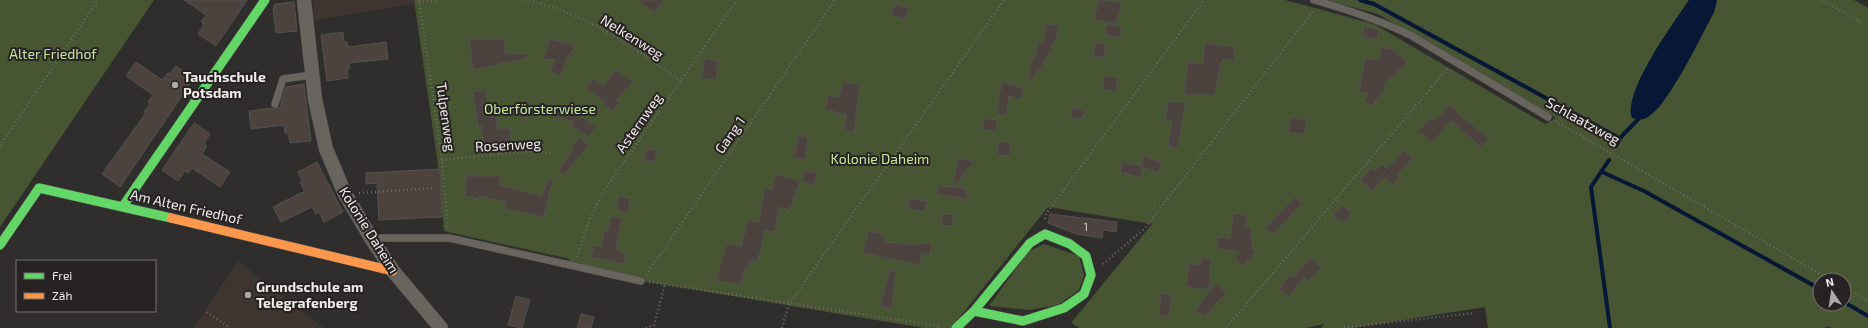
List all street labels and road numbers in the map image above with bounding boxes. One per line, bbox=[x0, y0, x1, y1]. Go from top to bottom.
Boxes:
street label: Nelkenweg bbox=[598, 11, 667, 63]
street label: Tulpenweg bbox=[433, 81, 460, 153]
street label: Asternweg bbox=[612, 89, 666, 156]
street label: Schlaatzweg bbox=[1543, 93, 1623, 148]
street label: Gang 1 bbox=[711, 113, 748, 156]
street label: Rosenweg bbox=[475, 134, 542, 155]
street label: Kolonie Daheim bbox=[336, 183, 403, 276]
street label: Am Alten Friedhof bbox=[129, 185, 244, 228]

